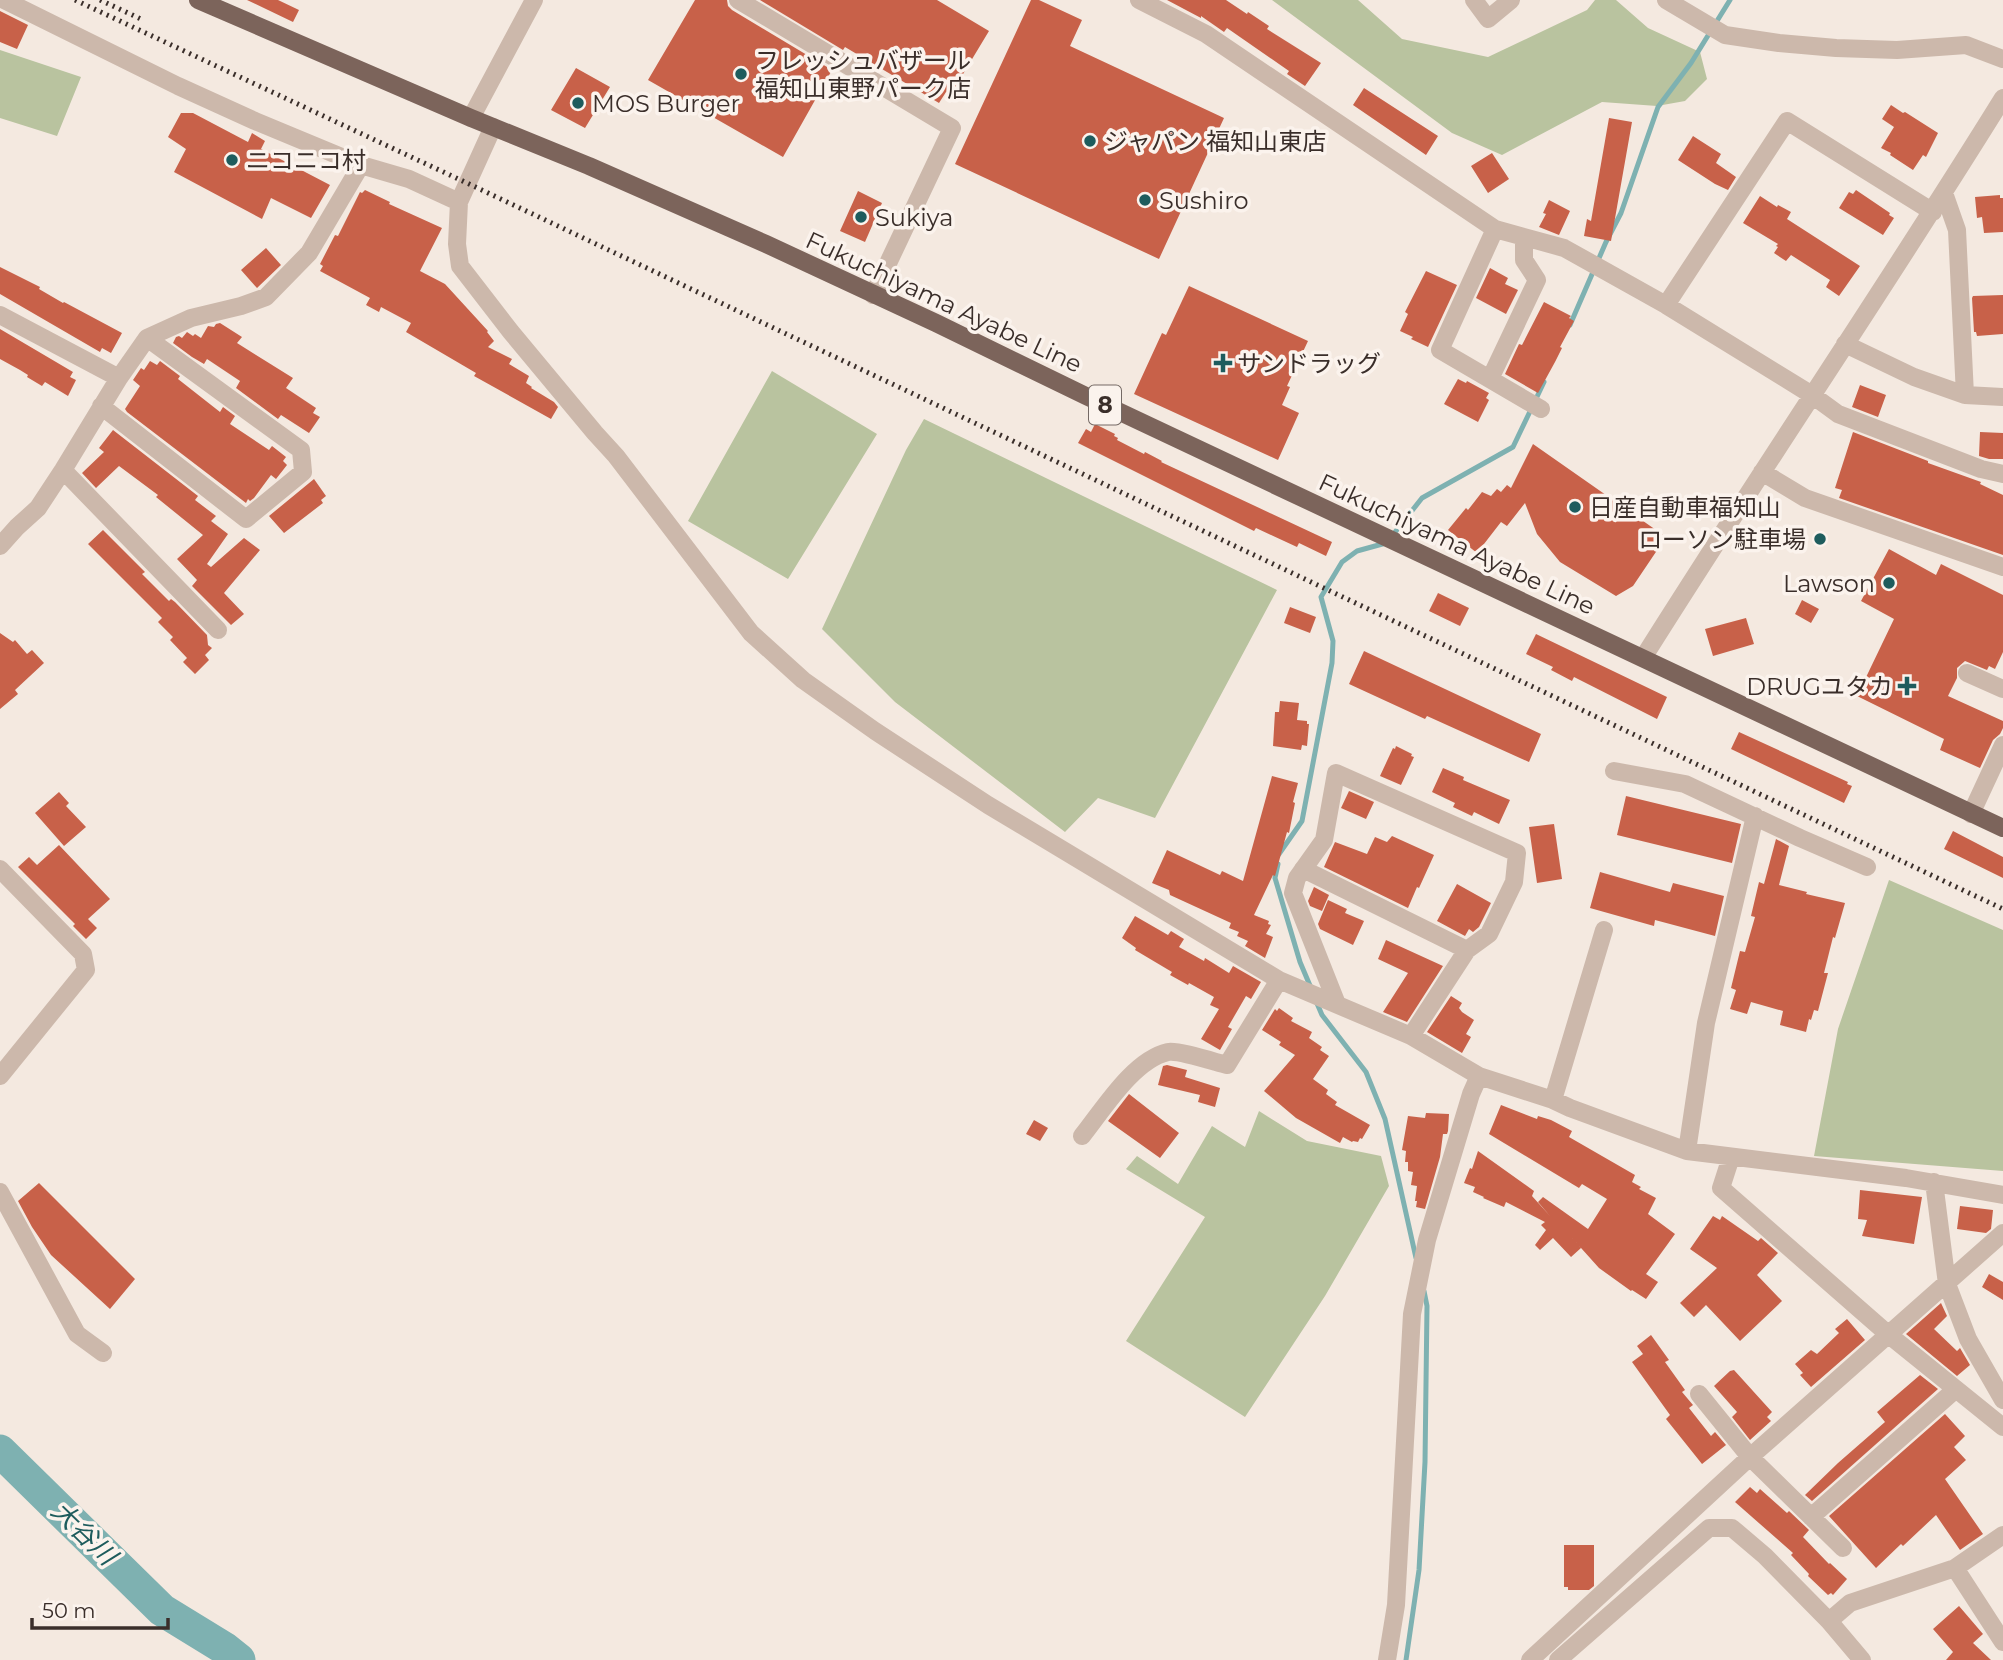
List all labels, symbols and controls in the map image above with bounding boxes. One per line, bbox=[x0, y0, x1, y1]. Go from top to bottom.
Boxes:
place label: フレッシュバザール 福知山東野パーク店 bbox=[755, 46, 971, 103]
marker: フレッシュバザール 福知山東野パーク店 bbox=[733, 66, 749, 82]
place label: MOS Burger bbox=[592, 89, 740, 118]
marker: MOS Burger bbox=[570, 95, 586, 111]
place label: ジャパン 福知山東店 bbox=[1104, 127, 1326, 156]
marker: ジャパン 福知山東店 bbox=[1082, 133, 1098, 149]
place label: ニコニコ村 bbox=[246, 146, 366, 175]
marker: ニコニコ村 bbox=[224, 152, 240, 168]
place label: Sushiro bbox=[1159, 186, 1249, 215]
marker: Sushiro bbox=[1137, 192, 1153, 208]
place label: Sukiya bbox=[875, 203, 953, 232]
marker: Sukiya bbox=[853, 209, 869, 225]
street label: Fukuchiyama Ayabe Line bbox=[801, 225, 1087, 379]
place label: サンドラッグ bbox=[1237, 349, 1381, 378]
marker: サンドラッグ bbox=[1215, 355, 1231, 371]
road number: 8 bbox=[1089, 386, 1121, 424]
street label: Fukuchiyama Ayabe Line bbox=[1314, 467, 1600, 621]
place label: 日産自動車福知山 bbox=[1589, 493, 1781, 522]
marker: 日産自動車福知山 bbox=[1567, 499, 1583, 515]
place label: ローソン駐車場 bbox=[1638, 525, 1806, 554]
marker: ローソン駐車場 bbox=[1812, 531, 1828, 547]
place label: Lawson bbox=[1783, 569, 1875, 598]
marker: Lawson bbox=[1881, 575, 1897, 591]
place label: DRUGユタカ bbox=[1746, 672, 1893, 701]
marker: DRUGユタカ bbox=[1899, 678, 1915, 694]
water label: 大谷川 bbox=[45, 1494, 125, 1574]
scale bar bbox=[32, 1586, 168, 1630]
text: 50 m bbox=[42, 1598, 96, 1623]

